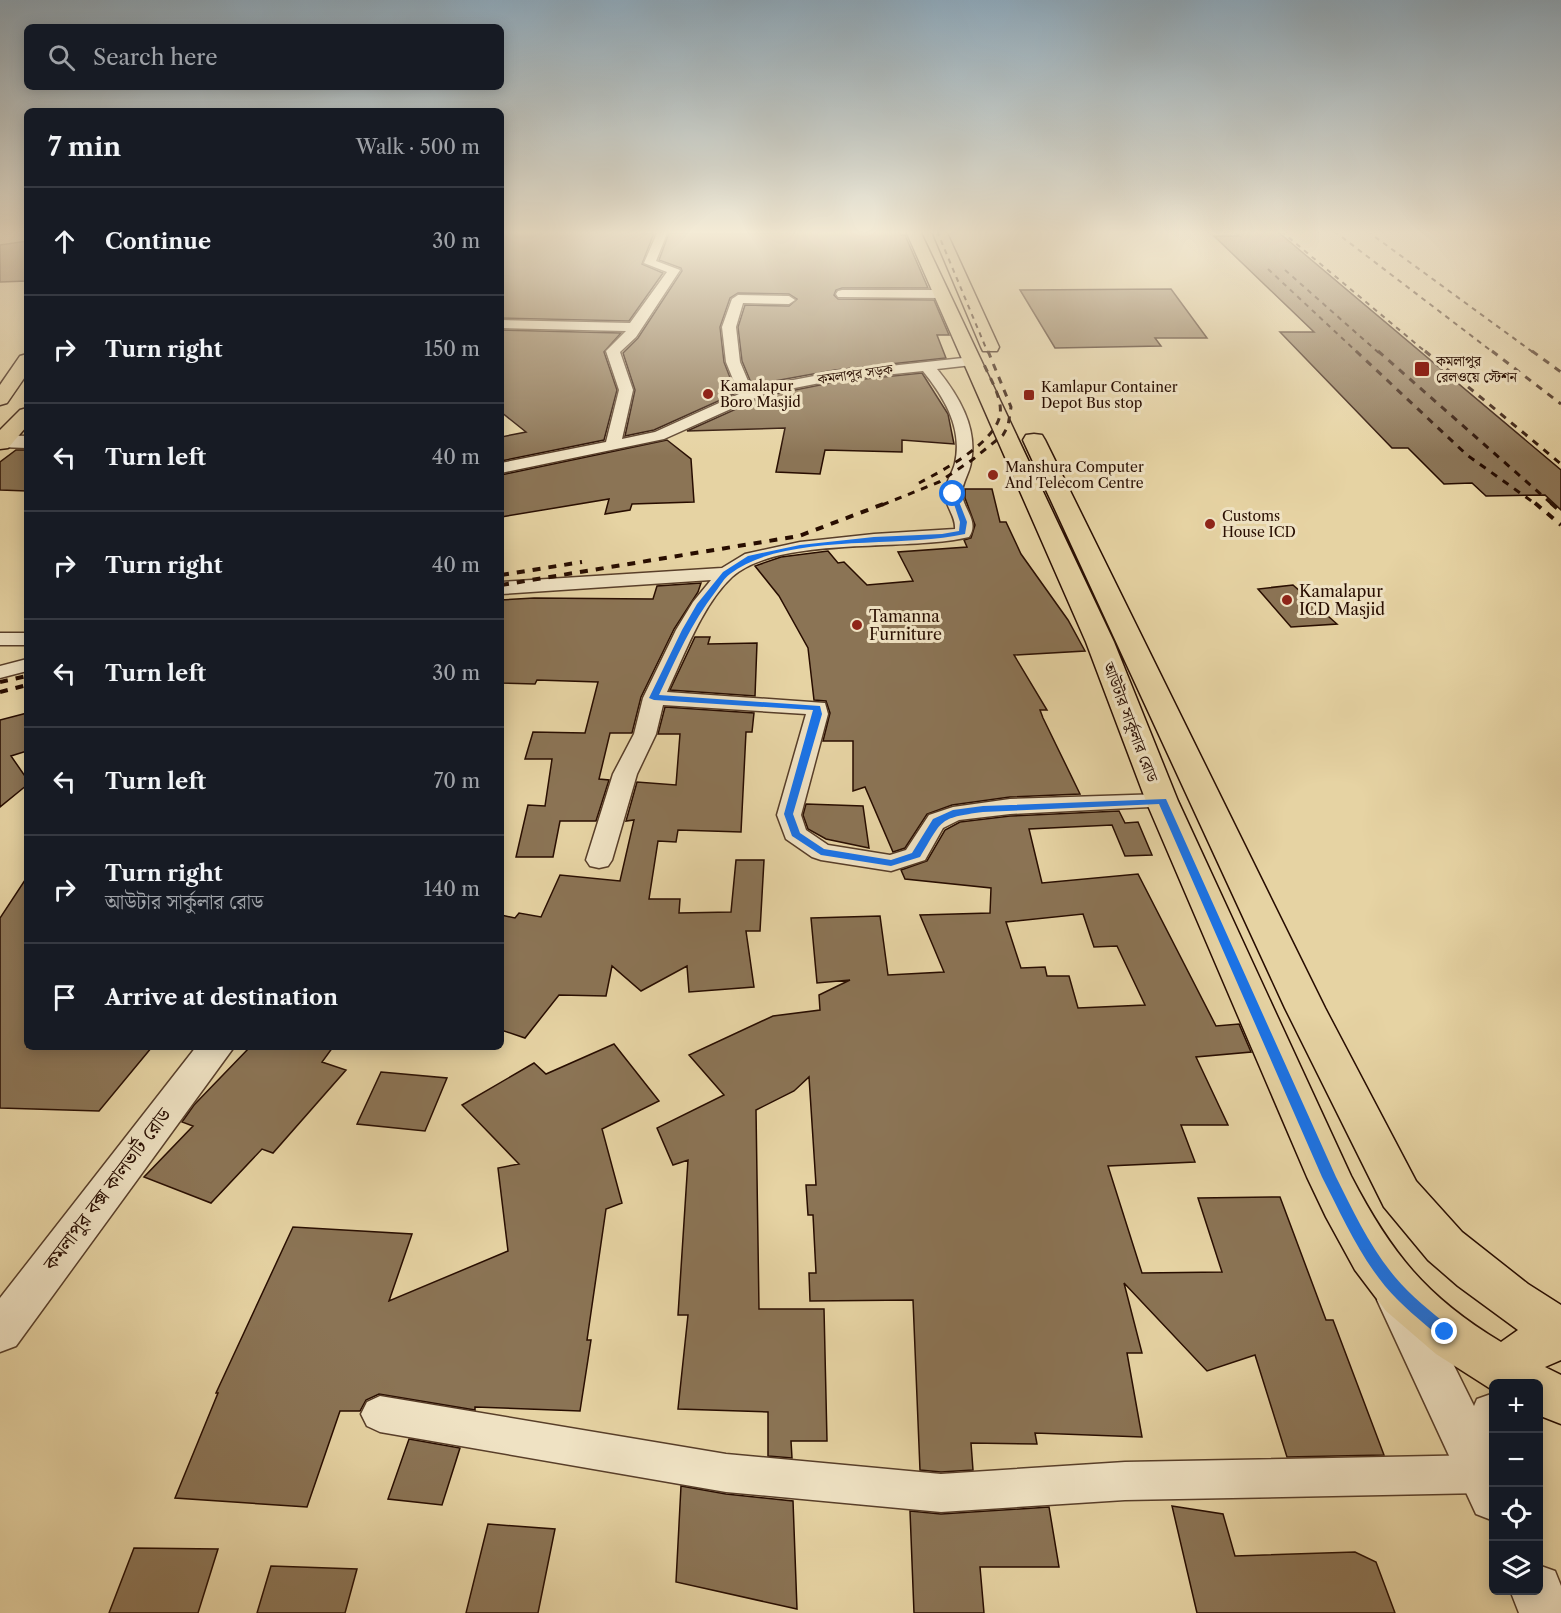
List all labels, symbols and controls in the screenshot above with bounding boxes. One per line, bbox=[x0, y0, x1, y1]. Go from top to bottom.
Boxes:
search box bbox=[24, 24, 504, 90]
icon: search bbox=[45, 41, 78, 74]
text: Search here bbox=[93, 44, 218, 71]
text: 7 min bbox=[48, 131, 121, 163]
text: Walk · 500 m bbox=[356, 135, 480, 159]
icon: ahead bbox=[48, 225, 81, 258]
text: Continue bbox=[105, 228, 211, 255]
text: 30 m bbox=[432, 229, 480, 253]
icon: right bbox=[48, 333, 81, 366]
text: Turn right bbox=[105, 336, 223, 363]
text: 150 m bbox=[424, 337, 480, 361]
place label: কমলাপুর রেলওয়ে স্টেশন bbox=[1435, 352, 1517, 386]
street label: কমলাপুর সড়ক bbox=[815, 360, 895, 388]
marker: কমলাপুর রেলওয়ে স্টেশন bbox=[1413, 360, 1431, 378]
place label: Kamalapur Boro Masjid bbox=[720, 377, 801, 411]
place label: Kamlapur Container Depot Bus stop bbox=[1041, 378, 1178, 412]
marker: Kamalapur Boro Masjid bbox=[701, 387, 715, 401]
marker: Kamlapur Container Depot Bus stop bbox=[1022, 388, 1036, 402]
icon: left bbox=[48, 441, 81, 474]
text: Turn left bbox=[105, 444, 206, 471]
text: 40 m bbox=[432, 445, 480, 469]
place label: Manshura Computer And Telecom Centre bbox=[1004, 458, 1144, 492]
marker: Manshura Computer And Telecom Centre bbox=[986, 468, 1000, 482]
route start bbox=[939, 480, 965, 506]
place label: Customs House ICD bbox=[1222, 507, 1296, 541]
marker: Customs House ICD bbox=[1203, 517, 1217, 531]
icon: right bbox=[48, 549, 81, 582]
text: Turn right bbox=[105, 552, 223, 579]
text: 40 m bbox=[432, 553, 480, 577]
place label: Kamalapur ICD Masjid bbox=[1299, 581, 1385, 619]
marker: Kamalapur ICD Masjid bbox=[1280, 593, 1294, 607]
place label: Tamanna Furniture bbox=[869, 606, 942, 644]
marker: Tamanna Furniture bbox=[850, 618, 864, 632]
icon: left bbox=[48, 657, 81, 690]
street label: আউটার সার্কুলার রোড bbox=[1098, 658, 1163, 786]
text: Turn left bbox=[105, 660, 206, 687]
text: 30 m bbox=[432, 661, 480, 685]
icon: left bbox=[48, 765, 81, 798]
text: Turn left bbox=[105, 768, 206, 795]
text: 70 m bbox=[434, 769, 480, 793]
text: Turn right bbox=[105, 860, 223, 887]
icon: right bbox=[48, 873, 81, 906]
text: 140 m bbox=[423, 877, 480, 901]
text: আউটার সার্কুলার রোড bbox=[105, 890, 263, 914]
icon: arrive bbox=[48, 981, 81, 1014]
text: Arrive at destination bbox=[105, 984, 338, 1011]
street label: কমলাপুর বক্স কালভার্ট রোড bbox=[36, 1102, 177, 1276]
route end bbox=[1431, 1318, 1457, 1344]
map controls bbox=[1489, 1379, 1543, 1595]
button: + bbox=[1489, 1379, 1543, 1433]
button: − bbox=[1489, 1433, 1543, 1487]
button: locate bbox=[1489, 1487, 1543, 1541]
button: layers bbox=[1489, 1541, 1543, 1595]

